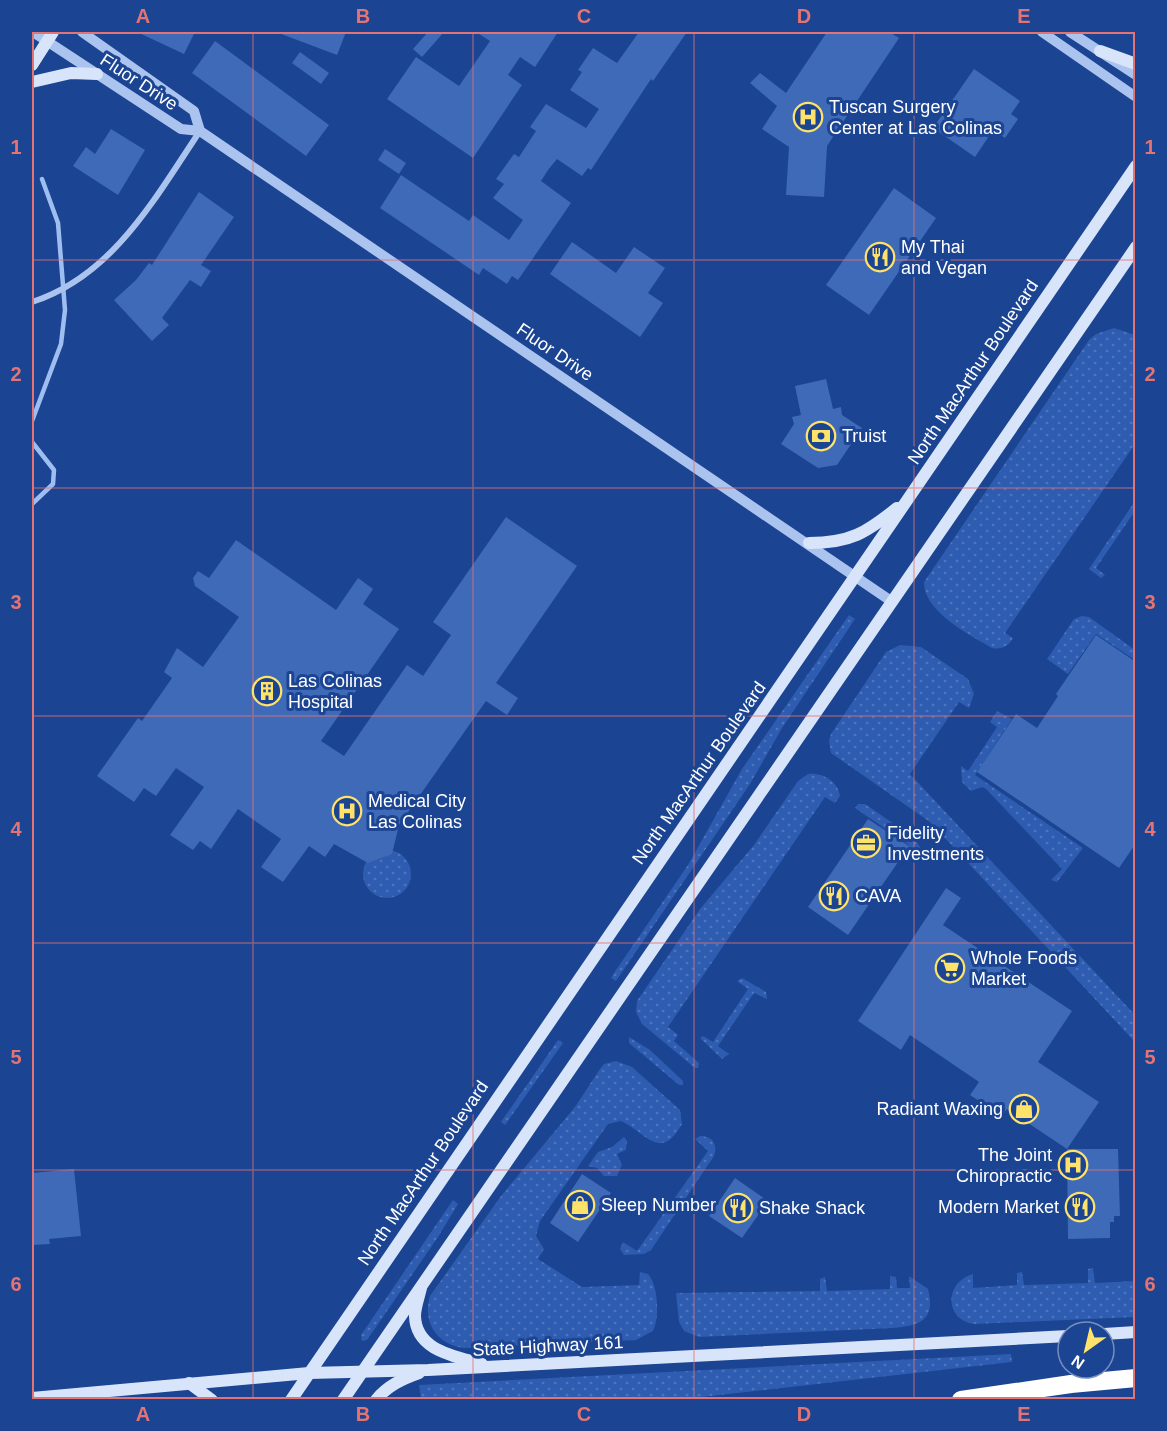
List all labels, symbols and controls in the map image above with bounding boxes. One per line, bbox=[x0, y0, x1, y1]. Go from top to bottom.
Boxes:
text: A bbox=[136, 5, 150, 27]
text: B bbox=[356, 5, 370, 27]
text: C bbox=[577, 5, 591, 27]
text: D bbox=[797, 5, 811, 27]
text: E bbox=[1017, 5, 1031, 27]
street label: Fluor Drive bbox=[97, 50, 181, 114]
place label: Tuscan Surgery Center at Las Colinas bbox=[829, 97, 1002, 138]
hospital icon: Tuscan Surgery Center at Las Colinas bbox=[792, 101, 824, 133]
text: 1 bbox=[10, 136, 22, 158]
text: 1 bbox=[1144, 136, 1156, 158]
place label: My Thai and Vegan bbox=[901, 237, 987, 278]
restaurant icon: My Thai and Vegan bbox=[864, 241, 896, 273]
street label: North MacArthur Boulevard bbox=[904, 276, 1042, 468]
street label: Fluor Drive bbox=[513, 319, 597, 385]
text: 2 bbox=[10, 363, 22, 385]
text: 2 bbox=[1144, 363, 1156, 385]
bank icon: Truist bbox=[805, 420, 837, 452]
place label: Truist bbox=[842, 426, 886, 446]
text: 3 bbox=[10, 591, 22, 613]
text: 3 bbox=[1144, 591, 1156, 613]
place label: Las Colinas Hospital bbox=[288, 671, 382, 712]
building icon: Las Colinas Hospital bbox=[251, 675, 283, 707]
street label: North MacArthur Boulevard bbox=[628, 678, 770, 868]
place label: Medical City Las Colinas bbox=[368, 791, 466, 832]
hospital icon: Medical City Las Colinas bbox=[331, 795, 363, 827]
text: 4 bbox=[10, 818, 22, 840]
text: 4 bbox=[1144, 818, 1156, 840]
place label: Fidelity Investments bbox=[887, 823, 984, 864]
office icon: Fidelity Investments bbox=[850, 827, 882, 859]
restaurant icon: CAVA bbox=[818, 880, 850, 912]
place label: CAVA bbox=[855, 886, 901, 906]
place label: Whole Foods Market bbox=[971, 948, 1077, 989]
supermarket icon: Whole Foods Market bbox=[934, 952, 966, 984]
text: 5 bbox=[10, 1046, 22, 1068]
text: 5 bbox=[1144, 1046, 1156, 1068]
street label: North MacArthur Boulevard bbox=[354, 1077, 492, 1269]
shop icon: Radiant Waxing bbox=[1008, 1093, 1040, 1125]
place label: Radiant Waxing bbox=[877, 1099, 1003, 1119]
place label: The Joint Chiropractic bbox=[956, 1145, 1052, 1186]
hospital icon: The Joint Chiropractic bbox=[1057, 1149, 1089, 1181]
shop icon: Sleep Number bbox=[564, 1189, 596, 1221]
restaurant icon: Modern Market bbox=[1064, 1191, 1096, 1223]
restaurant icon: Shake Shack bbox=[722, 1192, 754, 1224]
place label: Sleep Number bbox=[601, 1195, 716, 1215]
place label: Modern Market bbox=[938, 1197, 1059, 1217]
place label: Shake Shack bbox=[759, 1198, 866, 1218]
text: 6 bbox=[10, 1273, 22, 1295]
text: 6 bbox=[1144, 1273, 1156, 1295]
north arrow bbox=[1056, 1320, 1116, 1380]
street label: State Highway 161 bbox=[472, 1332, 624, 1360]
text: N bbox=[1068, 1352, 1087, 1372]
text: A bbox=[136, 1403, 150, 1425]
text: B bbox=[356, 1403, 370, 1425]
text: C bbox=[577, 1403, 591, 1425]
text: D bbox=[797, 1403, 811, 1425]
text: E bbox=[1017, 1403, 1031, 1425]

